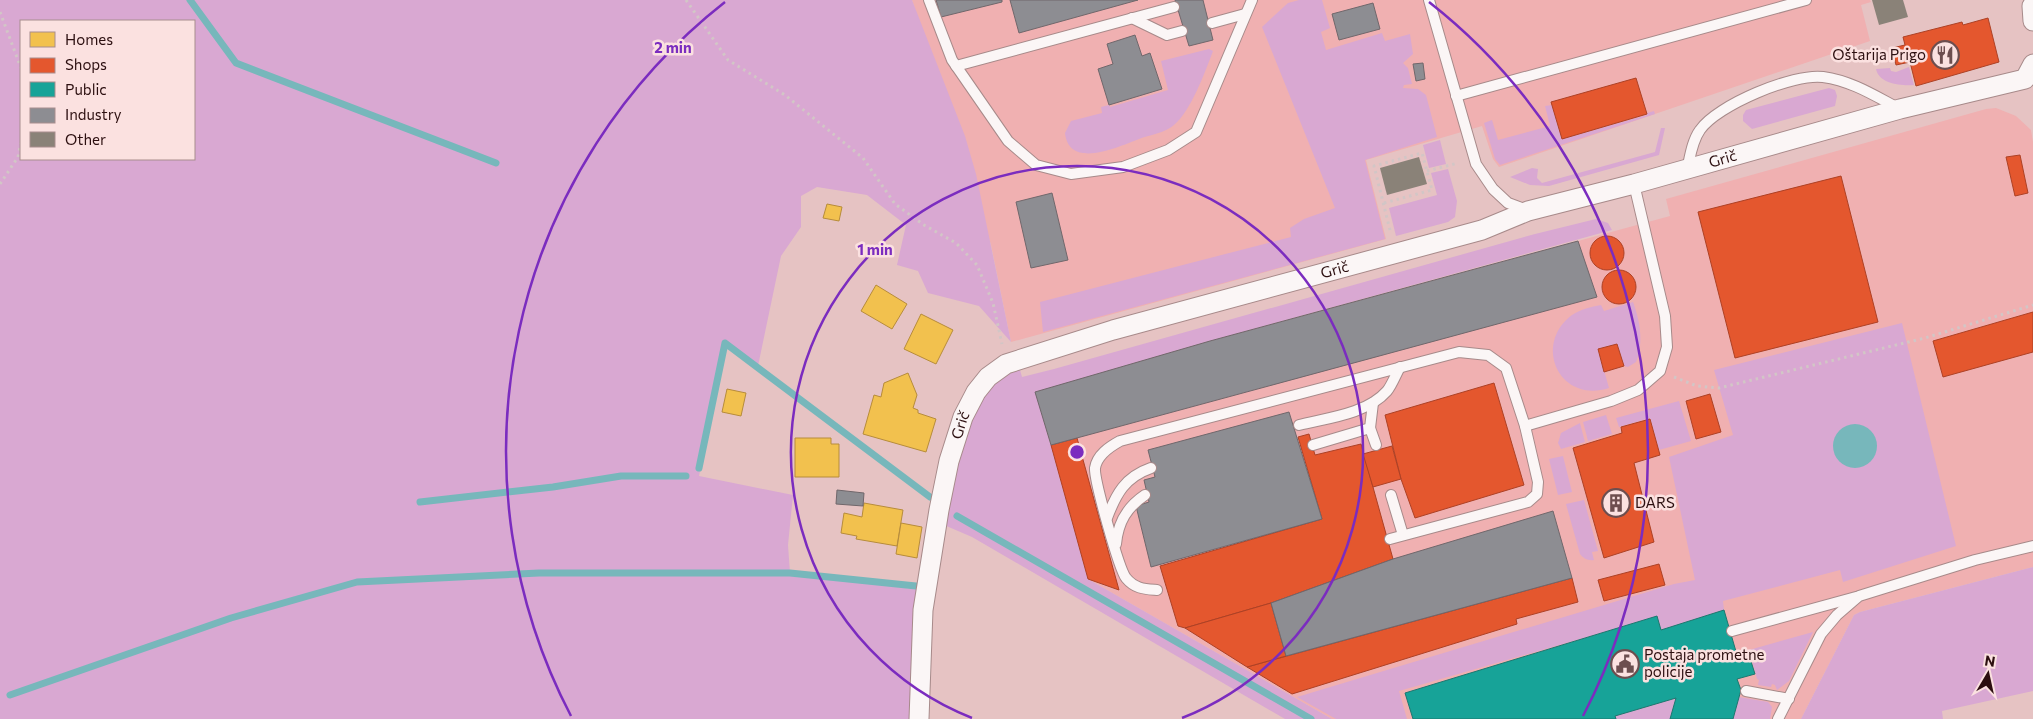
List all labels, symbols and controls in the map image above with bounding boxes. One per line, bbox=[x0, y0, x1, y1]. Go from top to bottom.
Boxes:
legend bbox=[20, 20, 195, 160]
text: Homes bbox=[65, 30, 113, 48]
text: 2 min bbox=[654, 38, 692, 56]
restaurant icon: Oštarija Prigo bbox=[1930, 40, 1960, 70]
place label: Oštarija Prigo bbox=[1832, 45, 1926, 63]
text: Shops bbox=[65, 55, 107, 73]
text: Public bbox=[65, 80, 107, 98]
text: Industry bbox=[65, 105, 122, 123]
text: Other bbox=[65, 130, 106, 148]
street label: Grič bbox=[1706, 146, 1738, 171]
text: 1 min bbox=[857, 240, 893, 258]
street label: Grič bbox=[1318, 257, 1350, 281]
street label: Grič bbox=[947, 407, 973, 441]
centre of rings bbox=[1068, 443, 1086, 461]
building icon: DARS bbox=[1601, 488, 1631, 518]
place label: DARS bbox=[1635, 493, 1675, 511]
place label: Postaja prometne policije bbox=[1644, 645, 1764, 680]
public building icon: Postaja prometne policije bbox=[1610, 649, 1640, 679]
north arrow bbox=[1963, 649, 2013, 699]
text: N bbox=[1984, 651, 1997, 670]

